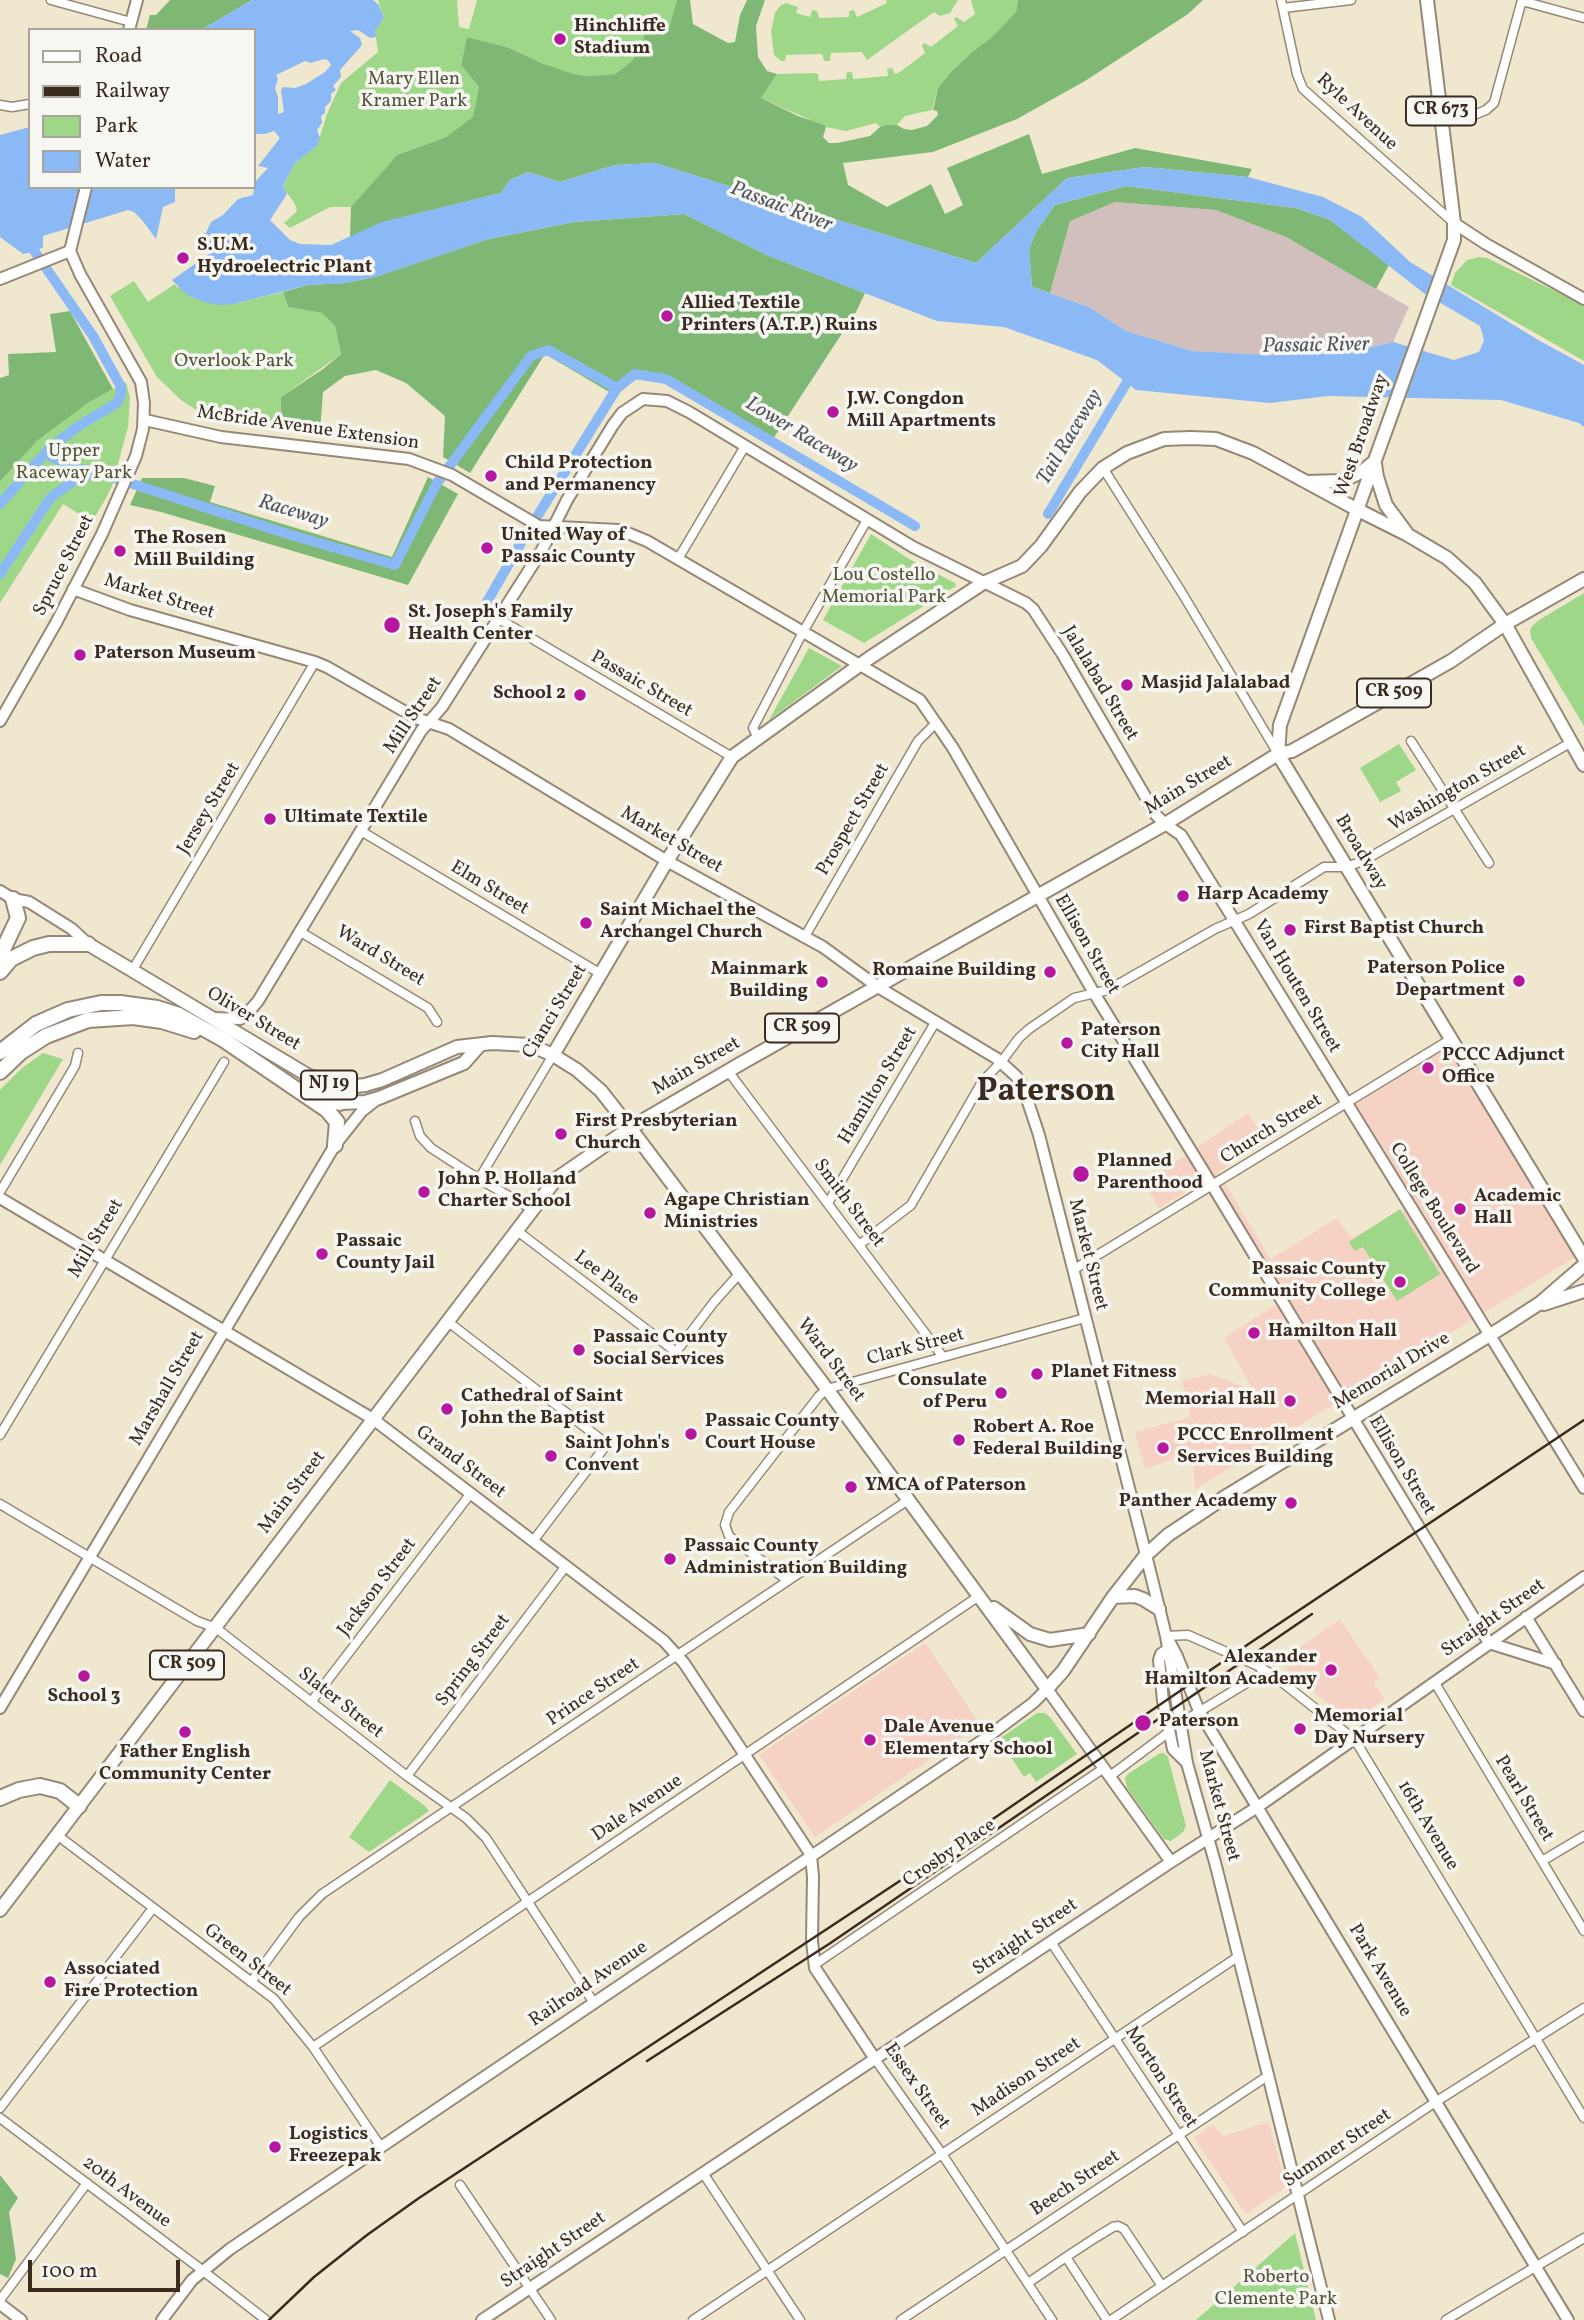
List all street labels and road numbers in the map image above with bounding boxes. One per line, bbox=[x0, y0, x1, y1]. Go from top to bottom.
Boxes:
street label: Ryle Avenue bbox=[1311, 69, 1401, 157]
road number: CR 673 bbox=[1406, 96, 1476, 126]
street label: West Broadway bbox=[1331, 371, 1395, 501]
street label: McBride Avenue Extension bbox=[195, 402, 421, 456]
street label: Spruce Street bbox=[30, 511, 100, 621]
street label: Market Street bbox=[101, 570, 217, 626]
street label: Jalalabad Street bbox=[1056, 622, 1142, 746]
street label: Passaic Street bbox=[586, 647, 696, 723]
street label: Mill Street bbox=[380, 673, 448, 759]
road number: CR 509 bbox=[1357, 678, 1431, 708]
street label: Washington Street bbox=[1385, 740, 1531, 838]
street label: Main Street bbox=[1141, 751, 1237, 821]
street label: Jersey Street bbox=[173, 759, 247, 859]
street label: Prospect Street bbox=[813, 760, 895, 880]
street label: Market Street bbox=[616, 803, 726, 879]
street label: Broadway bbox=[1329, 811, 1391, 895]
street label: Elm Street bbox=[446, 857, 532, 921]
street label: Ellison Street bbox=[1048, 891, 1124, 999]
street label: Van Houten Street bbox=[1247, 916, 1345, 1058]
street label: Ward Street bbox=[331, 922, 429, 992]
street label: Cianci Street bbox=[519, 960, 593, 1064]
street label: Oliver Street bbox=[202, 983, 304, 1057]
road number: CR 509 bbox=[765, 1014, 839, 1042]
street label: Hamilton Street bbox=[835, 1023, 923, 1149]
street label: Main Street bbox=[649, 1033, 745, 1101]
road number: NJ 19 bbox=[301, 1070, 357, 1100]
street label: Church Street bbox=[1217, 1090, 1327, 1170]
street label: College Boulevard bbox=[1383, 1139, 1483, 1279]
street label: Smith Street bbox=[807, 1155, 889, 1253]
street label: Mill Street bbox=[64, 1195, 130, 1283]
street label: Market Street bbox=[1062, 1197, 1112, 1313]
street label: Lee Place bbox=[569, 1247, 643, 1311]
street label: Ward Street bbox=[791, 1314, 869, 1408]
street label: Clark Street bbox=[865, 1324, 967, 1372]
street label: Marshall Street bbox=[126, 1327, 210, 1451]
street label: Memorial Drive bbox=[1329, 1328, 1455, 1416]
street label: Ellison Street bbox=[1362, 1412, 1440, 1520]
street label: Grand Street bbox=[410, 1422, 510, 1504]
street label: Main Street bbox=[254, 1447, 332, 1539]
street label: Jackson Street bbox=[334, 1534, 422, 1642]
street label: Straight Street bbox=[1438, 1575, 1550, 1663]
street label: Spring Street bbox=[432, 1610, 516, 1712]
road number: CR 509 bbox=[150, 1650, 224, 1680]
street label: Prince Street bbox=[543, 1654, 645, 1732]
street label: Slater Street bbox=[293, 1663, 387, 1745]
street label: Market Street bbox=[1192, 1748, 1244, 1864]
street label: Pearl Street bbox=[1488, 1752, 1558, 1846]
street label: Dale Avenue bbox=[589, 1770, 687, 1848]
street label: 16th Avenue bbox=[1391, 1777, 1463, 1875]
street label: Crosby Place bbox=[899, 1815, 1001, 1893]
street label: Straight Street bbox=[969, 1895, 1083, 1981]
street label: Green Street bbox=[199, 1920, 295, 2002]
street label: Park Avenue bbox=[1342, 1920, 1416, 2022]
street label: Railroad Avenue bbox=[525, 1937, 653, 2033]
street label: Morton Street bbox=[1119, 2023, 1201, 2133]
street label: Madison Street bbox=[968, 2033, 1086, 2123]
street label: Essex Street bbox=[878, 2039, 954, 2135]
street label: Summer Street bbox=[1280, 2104, 1396, 2194]
street label: Beech Street bbox=[1027, 2146, 1125, 2222]
street label: 20th Avenue bbox=[77, 2152, 175, 2234]
street label: Straight Street bbox=[497, 2208, 611, 2294]

